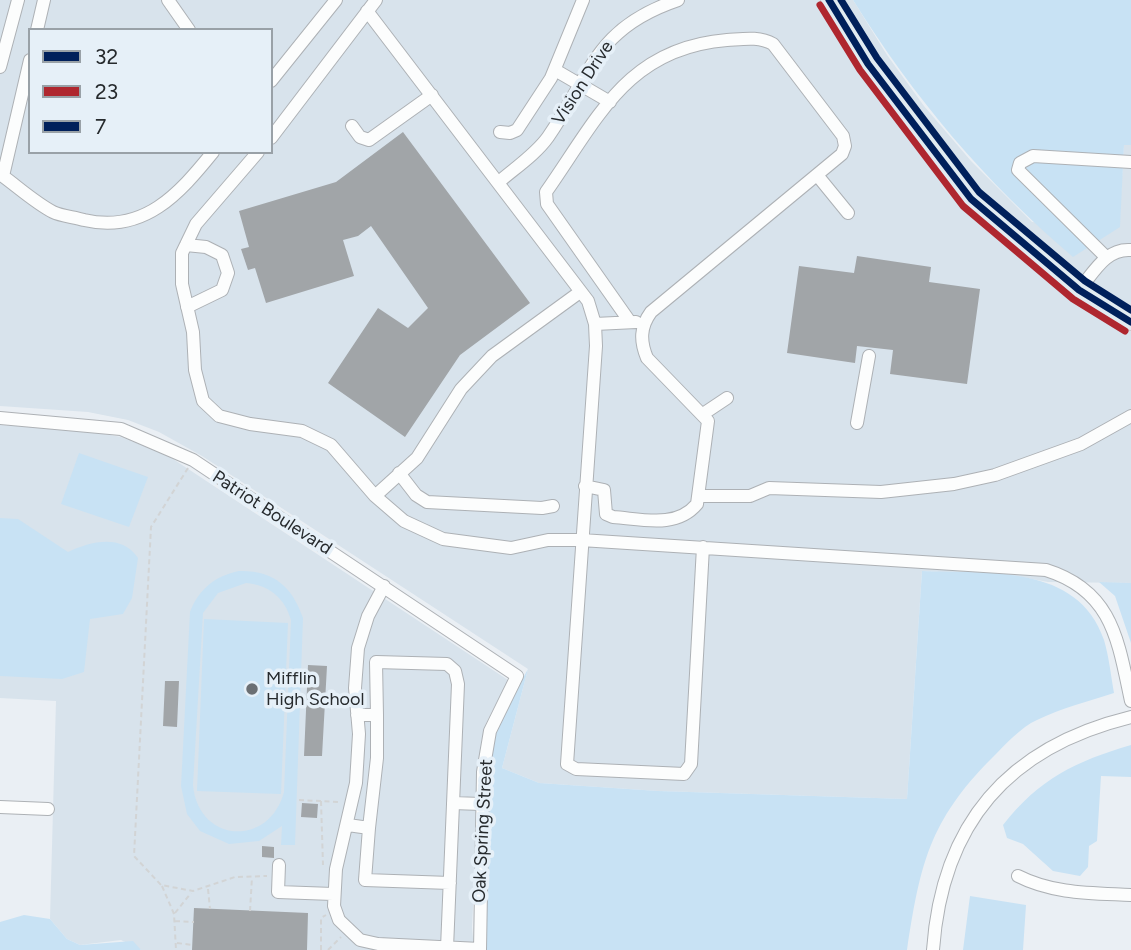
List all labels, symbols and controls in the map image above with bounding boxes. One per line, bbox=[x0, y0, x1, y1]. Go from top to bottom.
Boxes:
legend bbox=[28, 28, 273, 154]
street label: Vision Drive bbox=[548, 37, 618, 129]
text: 32 bbox=[95, 44, 118, 69]
text: 23 bbox=[95, 79, 118, 104]
text: 7 bbox=[95, 114, 106, 139]
street label: Patriot Boulevard bbox=[208, 466, 336, 560]
place label: Mifflin High School bbox=[266, 668, 364, 710]
marker: Mifflin High School bbox=[244, 681, 260, 697]
street label: Oak Spring Street bbox=[468, 759, 498, 903]

